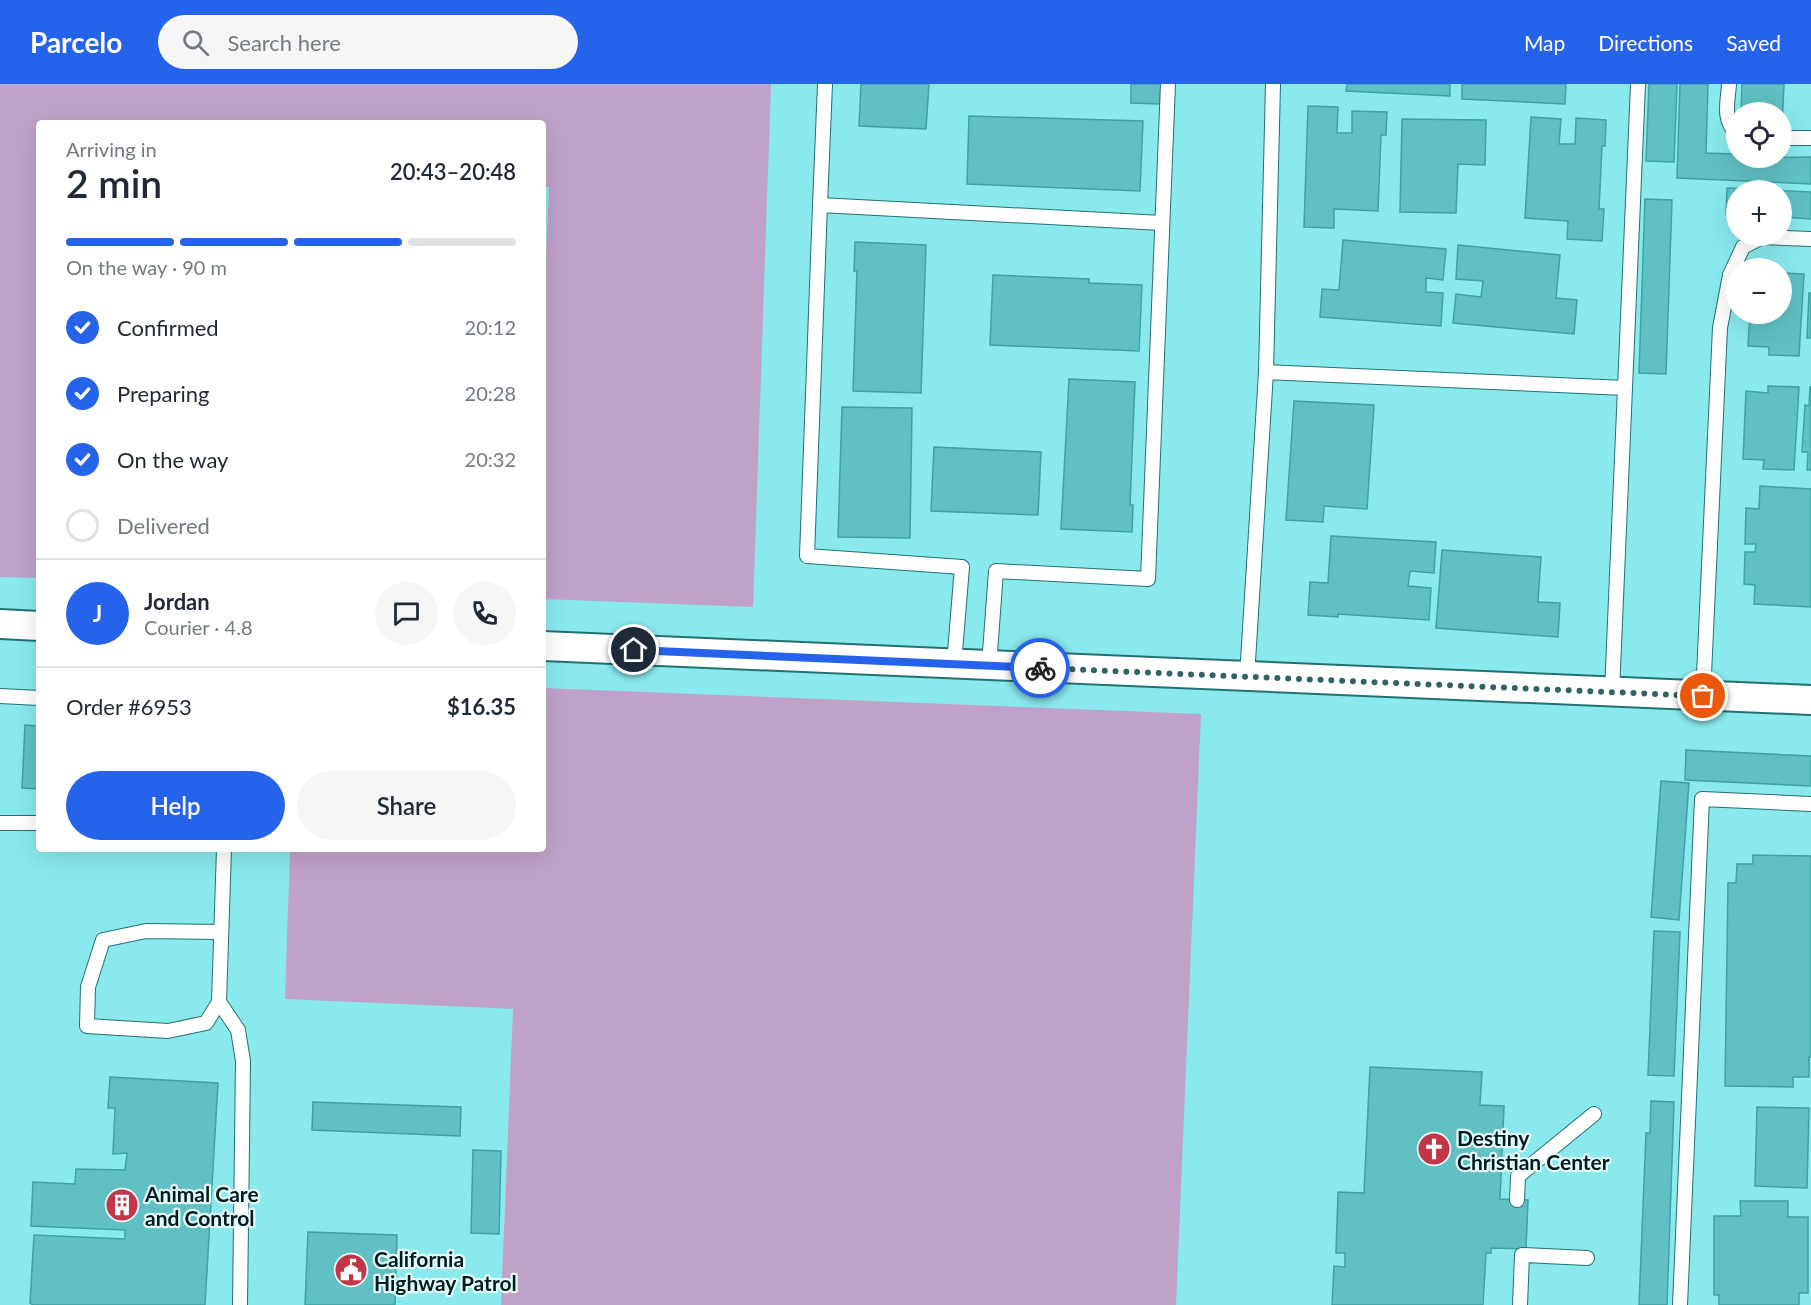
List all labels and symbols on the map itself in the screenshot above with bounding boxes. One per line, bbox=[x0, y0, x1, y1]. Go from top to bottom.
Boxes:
pin bbox=[608, 624, 659, 675]
courier bbox=[1010, 638, 1070, 698]
pin bbox=[1677, 670, 1728, 721]
place label: Destiny Christian Center bbox=[1457, 1125, 1610, 1174]
church icon: Destiny Christian Center bbox=[1416, 1131, 1452, 1167]
place label: Animal Care and Control bbox=[144, 1181, 259, 1230]
building icon: Animal Care and Control bbox=[104, 1187, 140, 1223]
place label: California Highway Patrol bbox=[374, 1246, 517, 1295]
public building icon: California Highway Patrol bbox=[333, 1252, 369, 1288]

